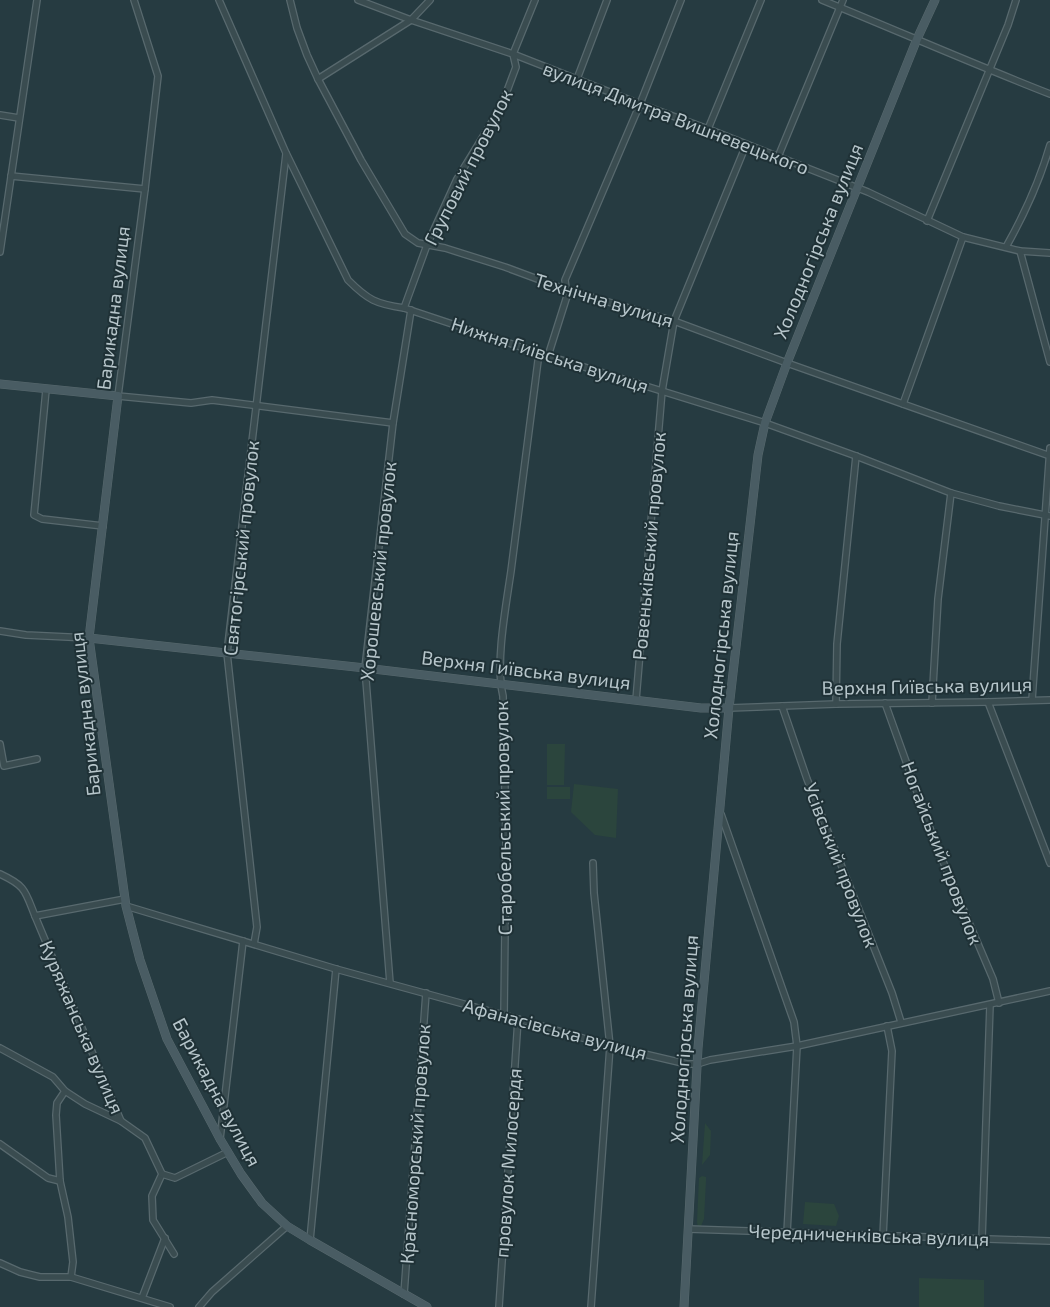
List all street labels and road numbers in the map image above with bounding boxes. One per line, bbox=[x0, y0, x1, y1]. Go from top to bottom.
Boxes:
street label: вулиця Дмитра Вишневецького bbox=[540, 56, 812, 180]
street label: Груповий провулок bbox=[418, 85, 518, 249]
street label: Холодногірська вулиця bbox=[768, 140, 868, 342]
street label: Барикадна вулиця bbox=[91, 225, 135, 391]
street label: Технічна вулиця bbox=[532, 267, 676, 333]
street label: Нижня Гиївська вулиця bbox=[448, 312, 652, 398]
street label: Ровеньківський провулок bbox=[627, 431, 671, 661]
street label: Святогірський провулок bbox=[218, 439, 264, 657]
street label: Хорошевський провулок bbox=[355, 460, 401, 682]
street label: Холодногірська вулиця bbox=[698, 530, 744, 740]
street label: Барикадна вулиця bbox=[64, 631, 106, 797]
street label: Верхня Гиївська вулиця bbox=[420, 645, 632, 695]
street label: Верхня Гиївська вулиця bbox=[822, 672, 1032, 700]
street label: Старобельський провулок bbox=[489, 701, 517, 935]
street label: Ногайський провулок bbox=[896, 758, 988, 948]
street label: Усівський провулок bbox=[798, 779, 884, 951]
street label: Холодногірська вулиця bbox=[665, 934, 703, 1144]
street label: Куряжанська вулиця bbox=[35, 936, 129, 1118]
street label: Афанасівська вулиця bbox=[460, 993, 650, 1065]
street label: Барикадна вулиця bbox=[168, 1014, 266, 1170]
street label: Красноморський провулок bbox=[395, 1023, 435, 1265]
street label: провулок Милосердя bbox=[489, 1067, 527, 1259]
street label: Чередниченківська вулиця bbox=[748, 1219, 990, 1251]

